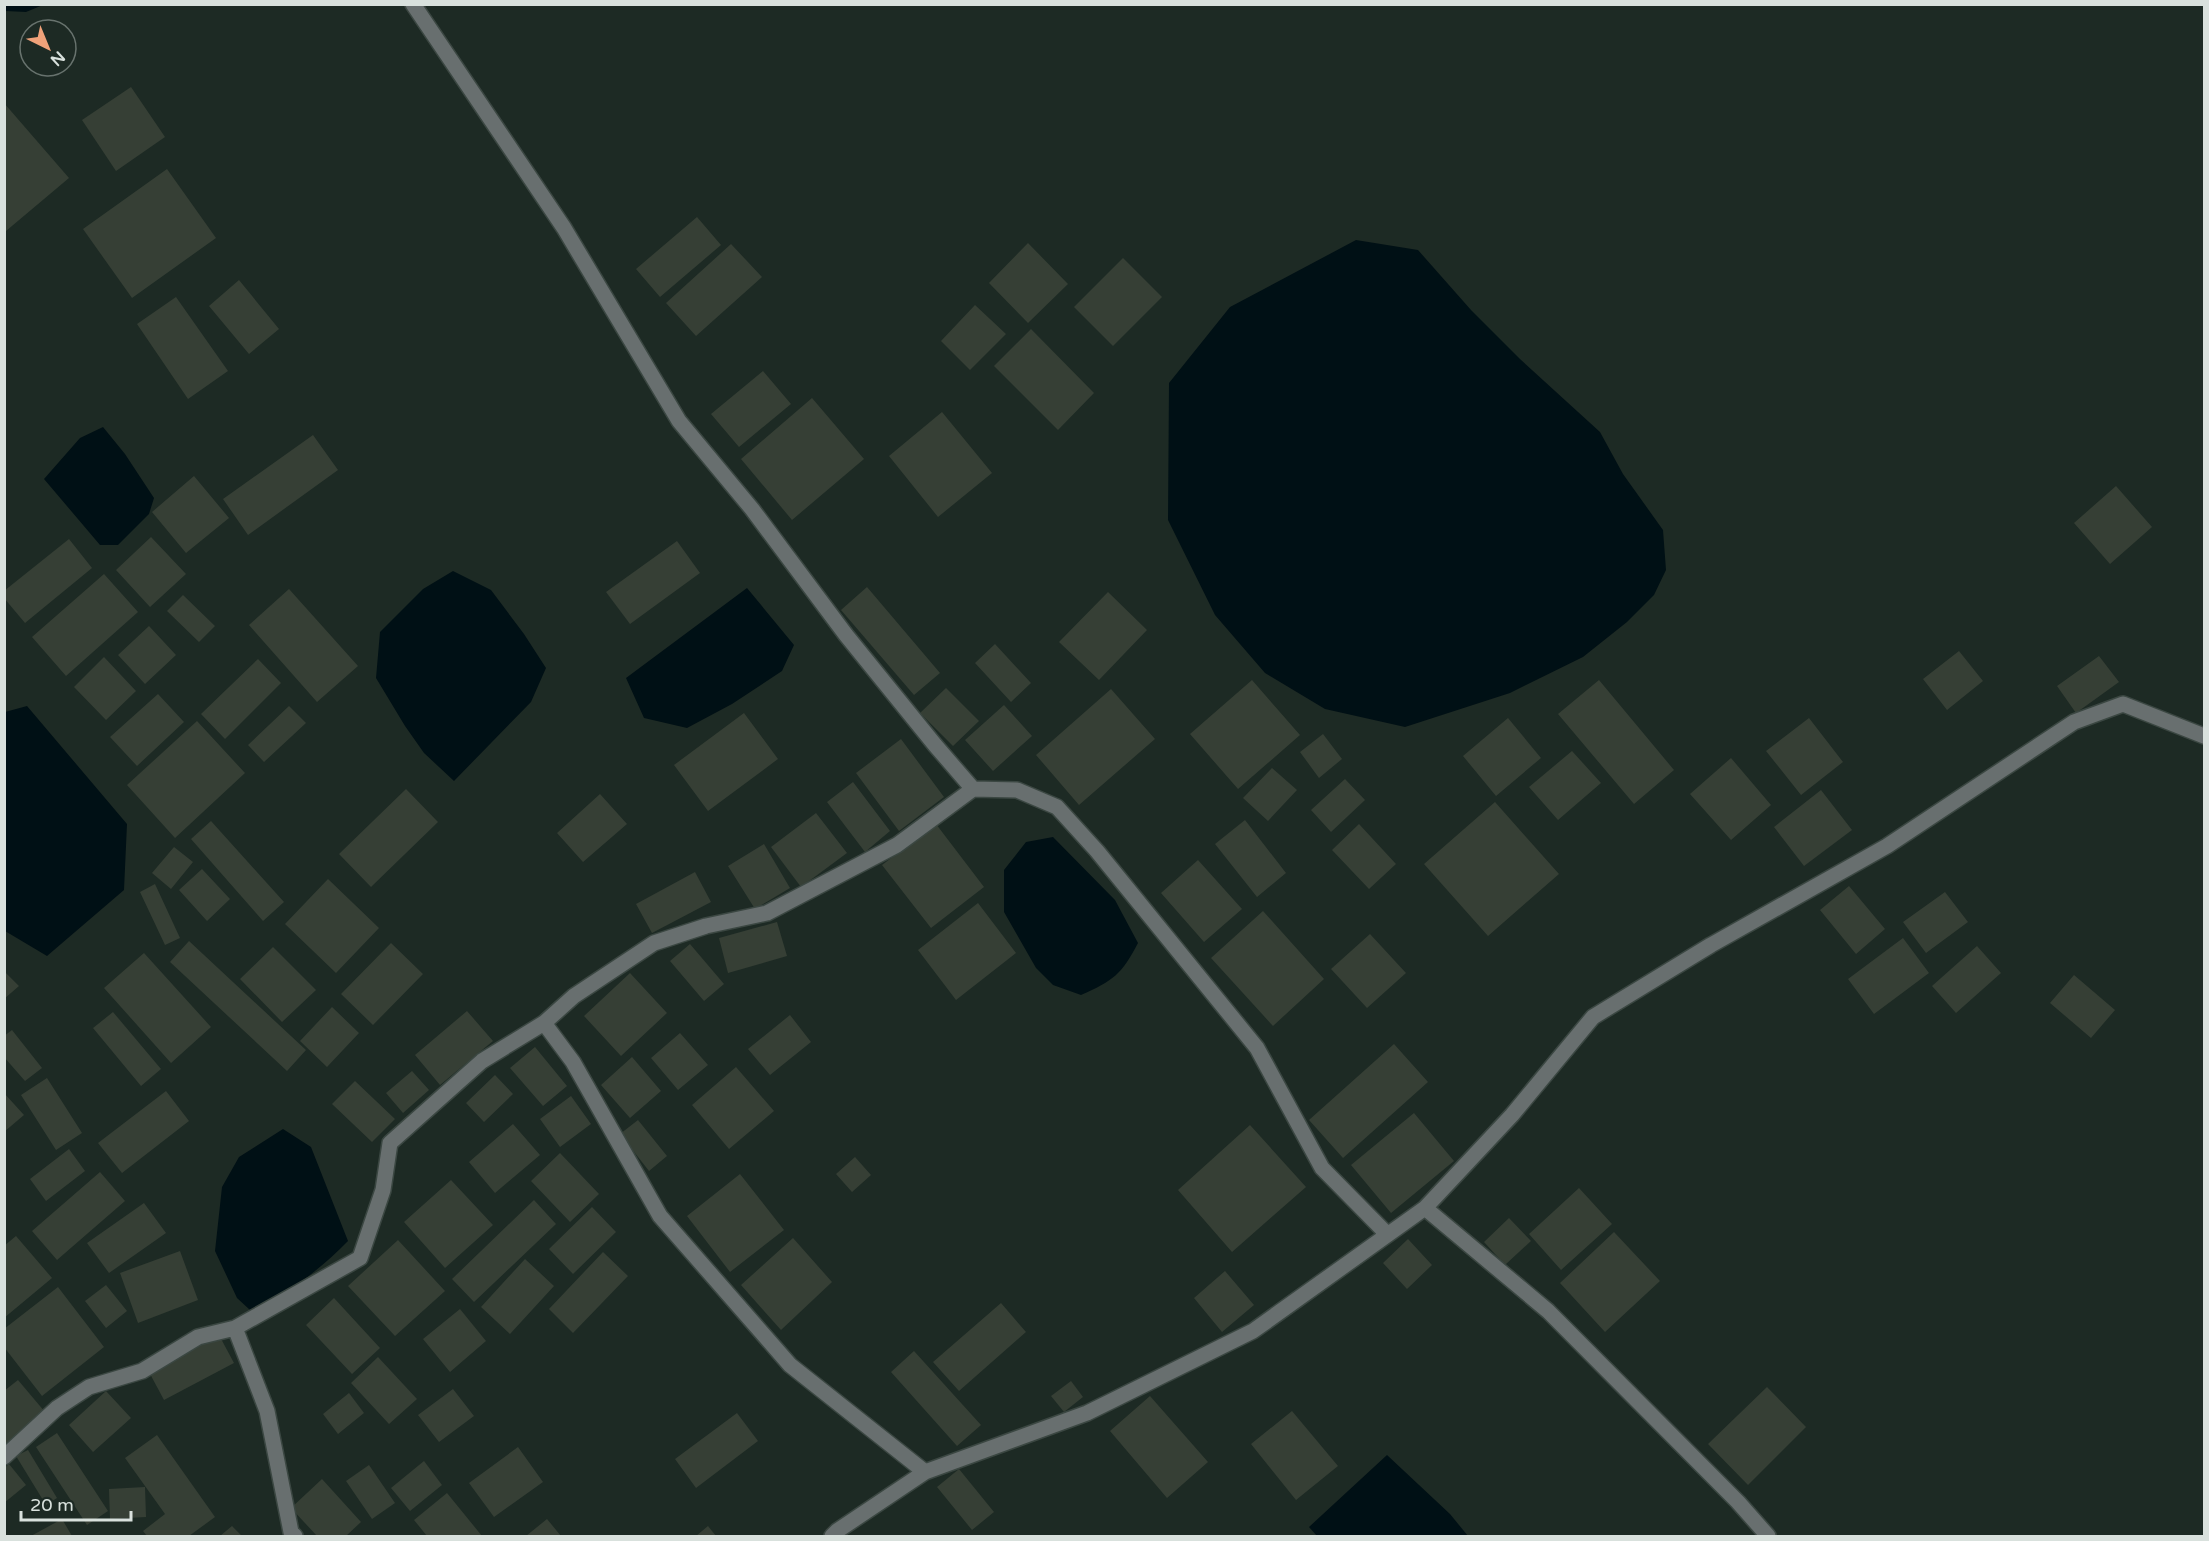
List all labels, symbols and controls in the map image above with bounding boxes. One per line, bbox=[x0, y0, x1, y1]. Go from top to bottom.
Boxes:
north arrow bbox=[18, 18, 78, 78]
text: N bbox=[46, 47, 69, 70]
scale bar bbox=[21, 1484, 130, 1522]
text: 20 m bbox=[30, 1494, 74, 1516]

